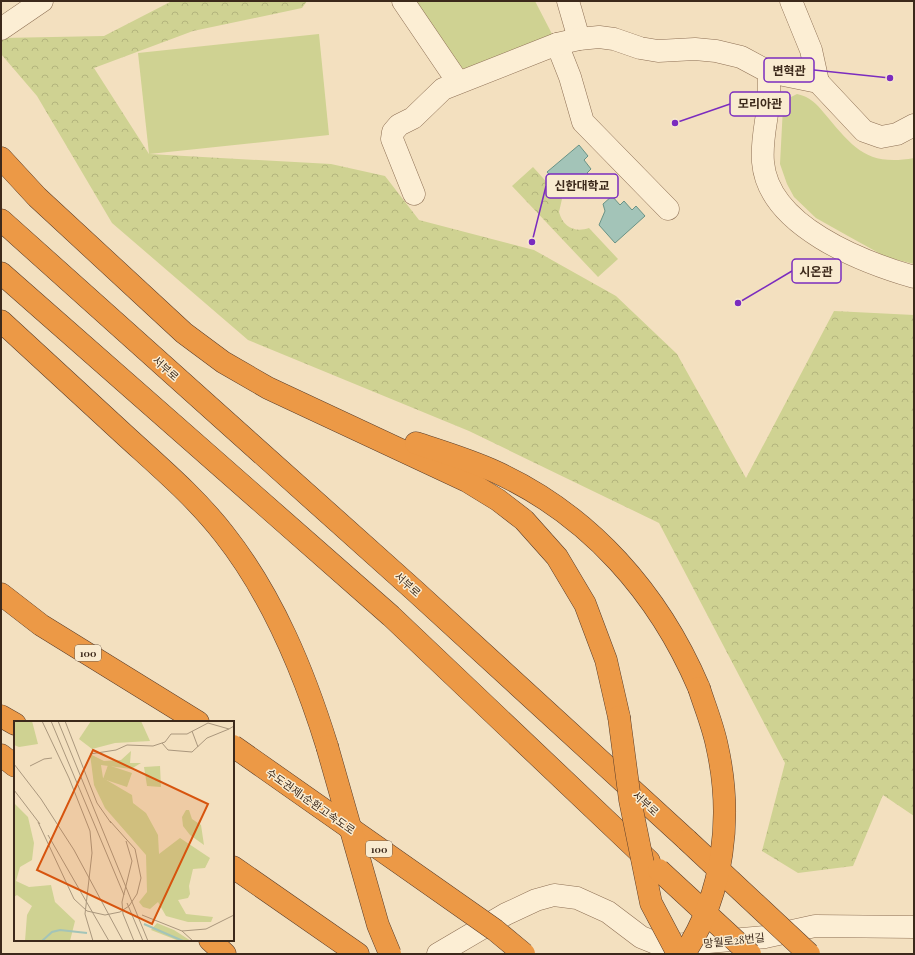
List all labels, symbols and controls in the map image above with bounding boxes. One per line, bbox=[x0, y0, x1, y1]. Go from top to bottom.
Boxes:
callout: 변혁관 bbox=[764, 58, 814, 82]
text: 변혁관 bbox=[772, 62, 806, 78]
callout: 모리아관 bbox=[730, 92, 790, 116]
text: 모리아관 bbox=[738, 95, 782, 111]
callout: 신한대학교 bbox=[546, 174, 618, 198]
text: 신한대학교 bbox=[554, 177, 610, 193]
callout: 시온관 bbox=[792, 259, 841, 283]
text: 시온관 bbox=[799, 263, 833, 279]
street label: 서부로 bbox=[150, 352, 182, 384]
street label: 서부로 bbox=[392, 568, 424, 600]
road number: 100 bbox=[75, 645, 101, 661]
inset map bbox=[14, 721, 234, 941]
street label: 수도권제1순환고속도로 bbox=[264, 765, 358, 837]
street label: 서부로 bbox=[630, 787, 662, 819]
road number: 100 bbox=[366, 841, 392, 857]
street label: 망월로28번길 bbox=[703, 929, 765, 951]

